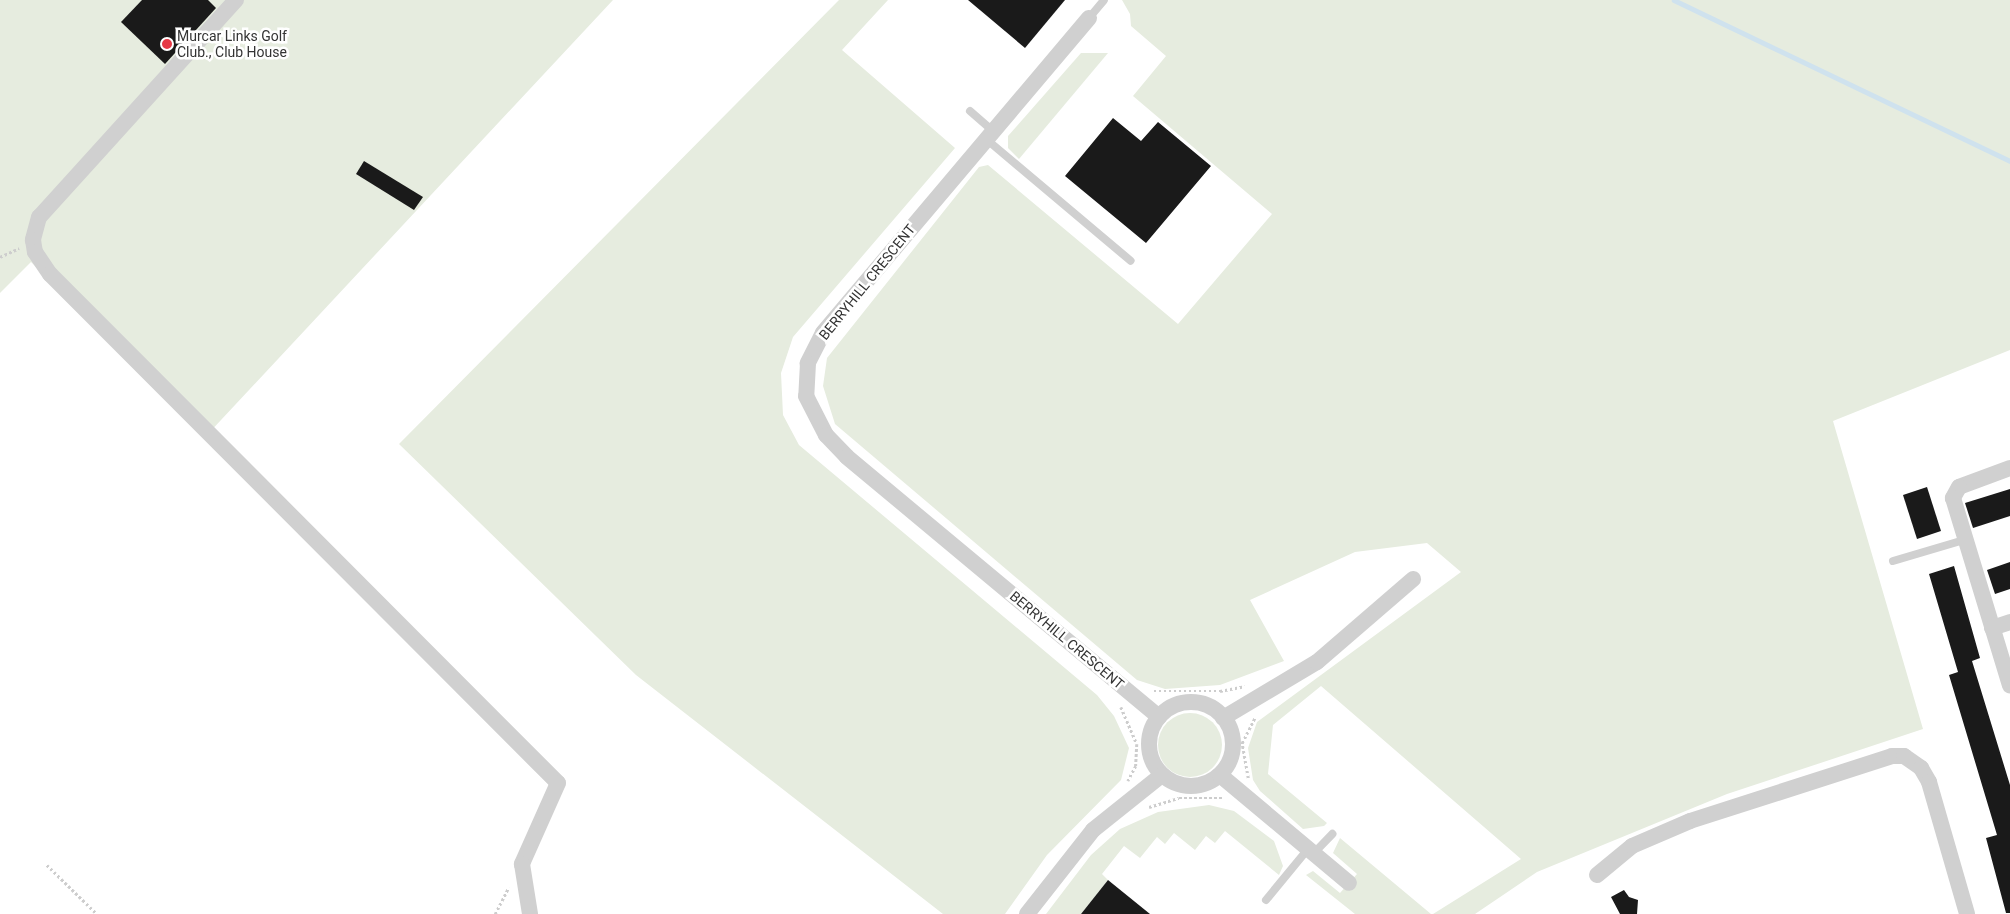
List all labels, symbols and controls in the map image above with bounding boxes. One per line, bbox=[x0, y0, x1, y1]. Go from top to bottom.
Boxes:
place label: Murcar Links Golf Club., Club House bbox=[177, 28, 287, 60]
marker: Murcar Links Golf Club., Club House bbox=[161, 38, 173, 50]
street label: BERRYHILL CRESCENT bbox=[815, 221, 919, 343]
street label: BERRYHILL CRESCENT bbox=[1007, 587, 1127, 693]

